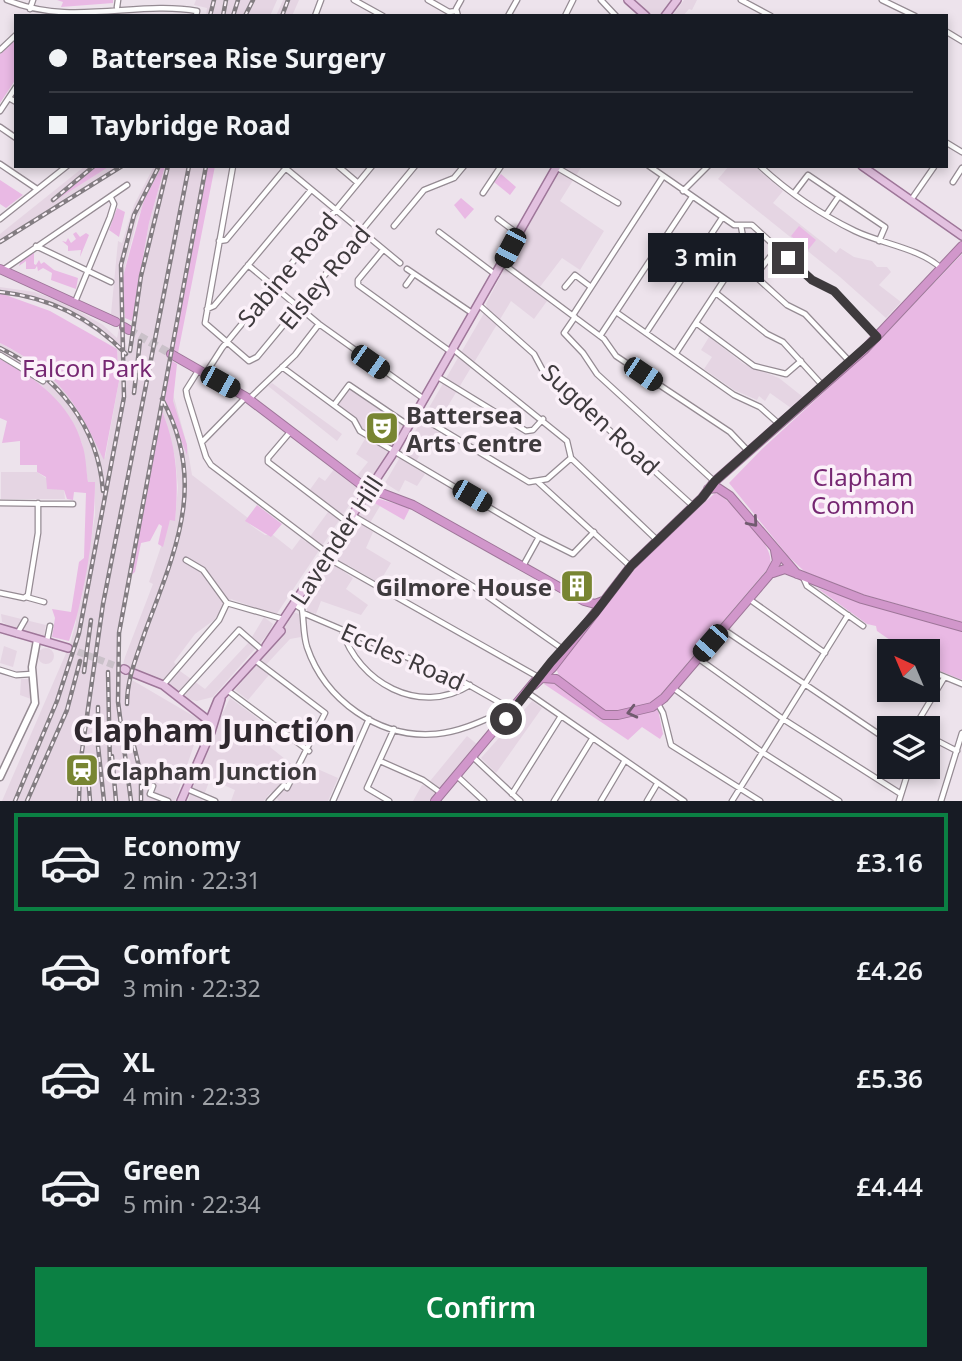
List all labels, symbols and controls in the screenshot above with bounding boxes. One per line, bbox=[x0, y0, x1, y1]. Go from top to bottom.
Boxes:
text: Battersea Rise Surgery bbox=[91, 40, 386, 76]
text: Taybridge Road bbox=[91, 107, 291, 143]
street label: Sabine Road bbox=[229, 205, 345, 333]
street label: Elsley Road bbox=[271, 218, 377, 336]
car bbox=[491, 225, 530, 271]
callout: 3 min bbox=[648, 233, 764, 282]
text: 3 min bbox=[675, 241, 737, 273]
route end bbox=[772, 242, 804, 274]
car bbox=[347, 341, 394, 383]
park label: Falcon Park bbox=[22, 351, 152, 384]
car bbox=[620, 354, 667, 394]
street label: Sugden Road bbox=[535, 356, 667, 482]
car bbox=[197, 363, 244, 401]
place label: Battersea Arts Centre bbox=[406, 398, 542, 459]
theatre icon: Battersea Arts Centre bbox=[363, 409, 401, 447]
park label: Clapham Common bbox=[811, 460, 915, 521]
street label: Lavender Hill bbox=[282, 469, 390, 611]
car bbox=[449, 476, 496, 516]
one-way arrow bbox=[745, 514, 757, 527]
building icon: Gilmore House bbox=[558, 567, 596, 605]
place label: Gilmore House bbox=[376, 570, 552, 603]
street label: Eccles Road bbox=[336, 614, 470, 698]
car bbox=[689, 620, 732, 666]
north arrow bbox=[877, 639, 940, 702]
map controls bbox=[877, 639, 940, 779]
route start bbox=[490, 703, 522, 735]
one-way arrow bbox=[626, 704, 638, 718]
district label: Clapham Junction bbox=[73, 708, 355, 751]
button: layers bbox=[877, 716, 940, 779]
station icon: Clapham Junction bbox=[63, 751, 101, 789]
place label: Clapham Junction bbox=[106, 754, 317, 787]
text: Economy bbox=[123, 828, 241, 864]
icon: car bbox=[39, 831, 102, 894]
text: £3.16 bbox=[856, 844, 923, 880]
text: 2 min · 22:31 bbox=[123, 864, 261, 896]
text: Comfort bbox=[123, 936, 231, 972]
icon: car bbox=[39, 939, 102, 1002]
text: £4.26 bbox=[856, 952, 923, 988]
text: 3 min · 22:32 bbox=[123, 972, 261, 1004]
text: XL bbox=[123, 1044, 155, 1080]
icon: car bbox=[39, 1047, 102, 1110]
text: £5.36 bbox=[856, 1060, 923, 1096]
text: 4 min · 22:33 bbox=[123, 1080, 261, 1112]
text: Green bbox=[123, 1152, 201, 1188]
icon: car bbox=[39, 1155, 102, 1218]
text: £4.44 bbox=[856, 1168, 923, 1204]
text: 5 min · 22:34 bbox=[123, 1188, 261, 1220]
button: Confirm bbox=[35, 1267, 927, 1347]

